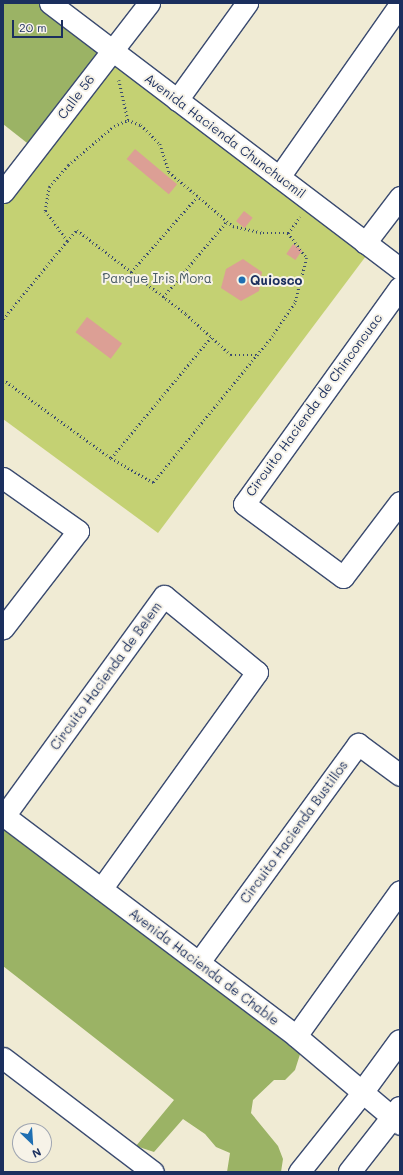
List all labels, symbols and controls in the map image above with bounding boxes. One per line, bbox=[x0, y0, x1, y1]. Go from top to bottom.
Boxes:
scale bar bbox=[14, 12, 65, 38]
text: 20 m bbox=[19, 19, 47, 35]
street label: Avenida Hacienda Chunchucmil bbox=[142, 70, 308, 202]
street label: Calle 56 bbox=[54, 72, 98, 122]
park label: Parque Iris Mora bbox=[102, 270, 212, 286]
place label: Quiosco bbox=[250, 272, 302, 288]
marker: Quiosco bbox=[237, 275, 247, 285]
street label: Circuito Hacienda de Chinconcuac bbox=[242, 311, 386, 499]
street label: Circuito Hacienda de Belem bbox=[47, 599, 165, 753]
street label: Circuito Hacienda Bustillos bbox=[237, 758, 351, 906]
street label: Avenida Hacienda de Chable bbox=[126, 905, 282, 1029]
north arrow bbox=[12, 1123, 52, 1163]
text: N bbox=[30, 1145, 44, 1162]

